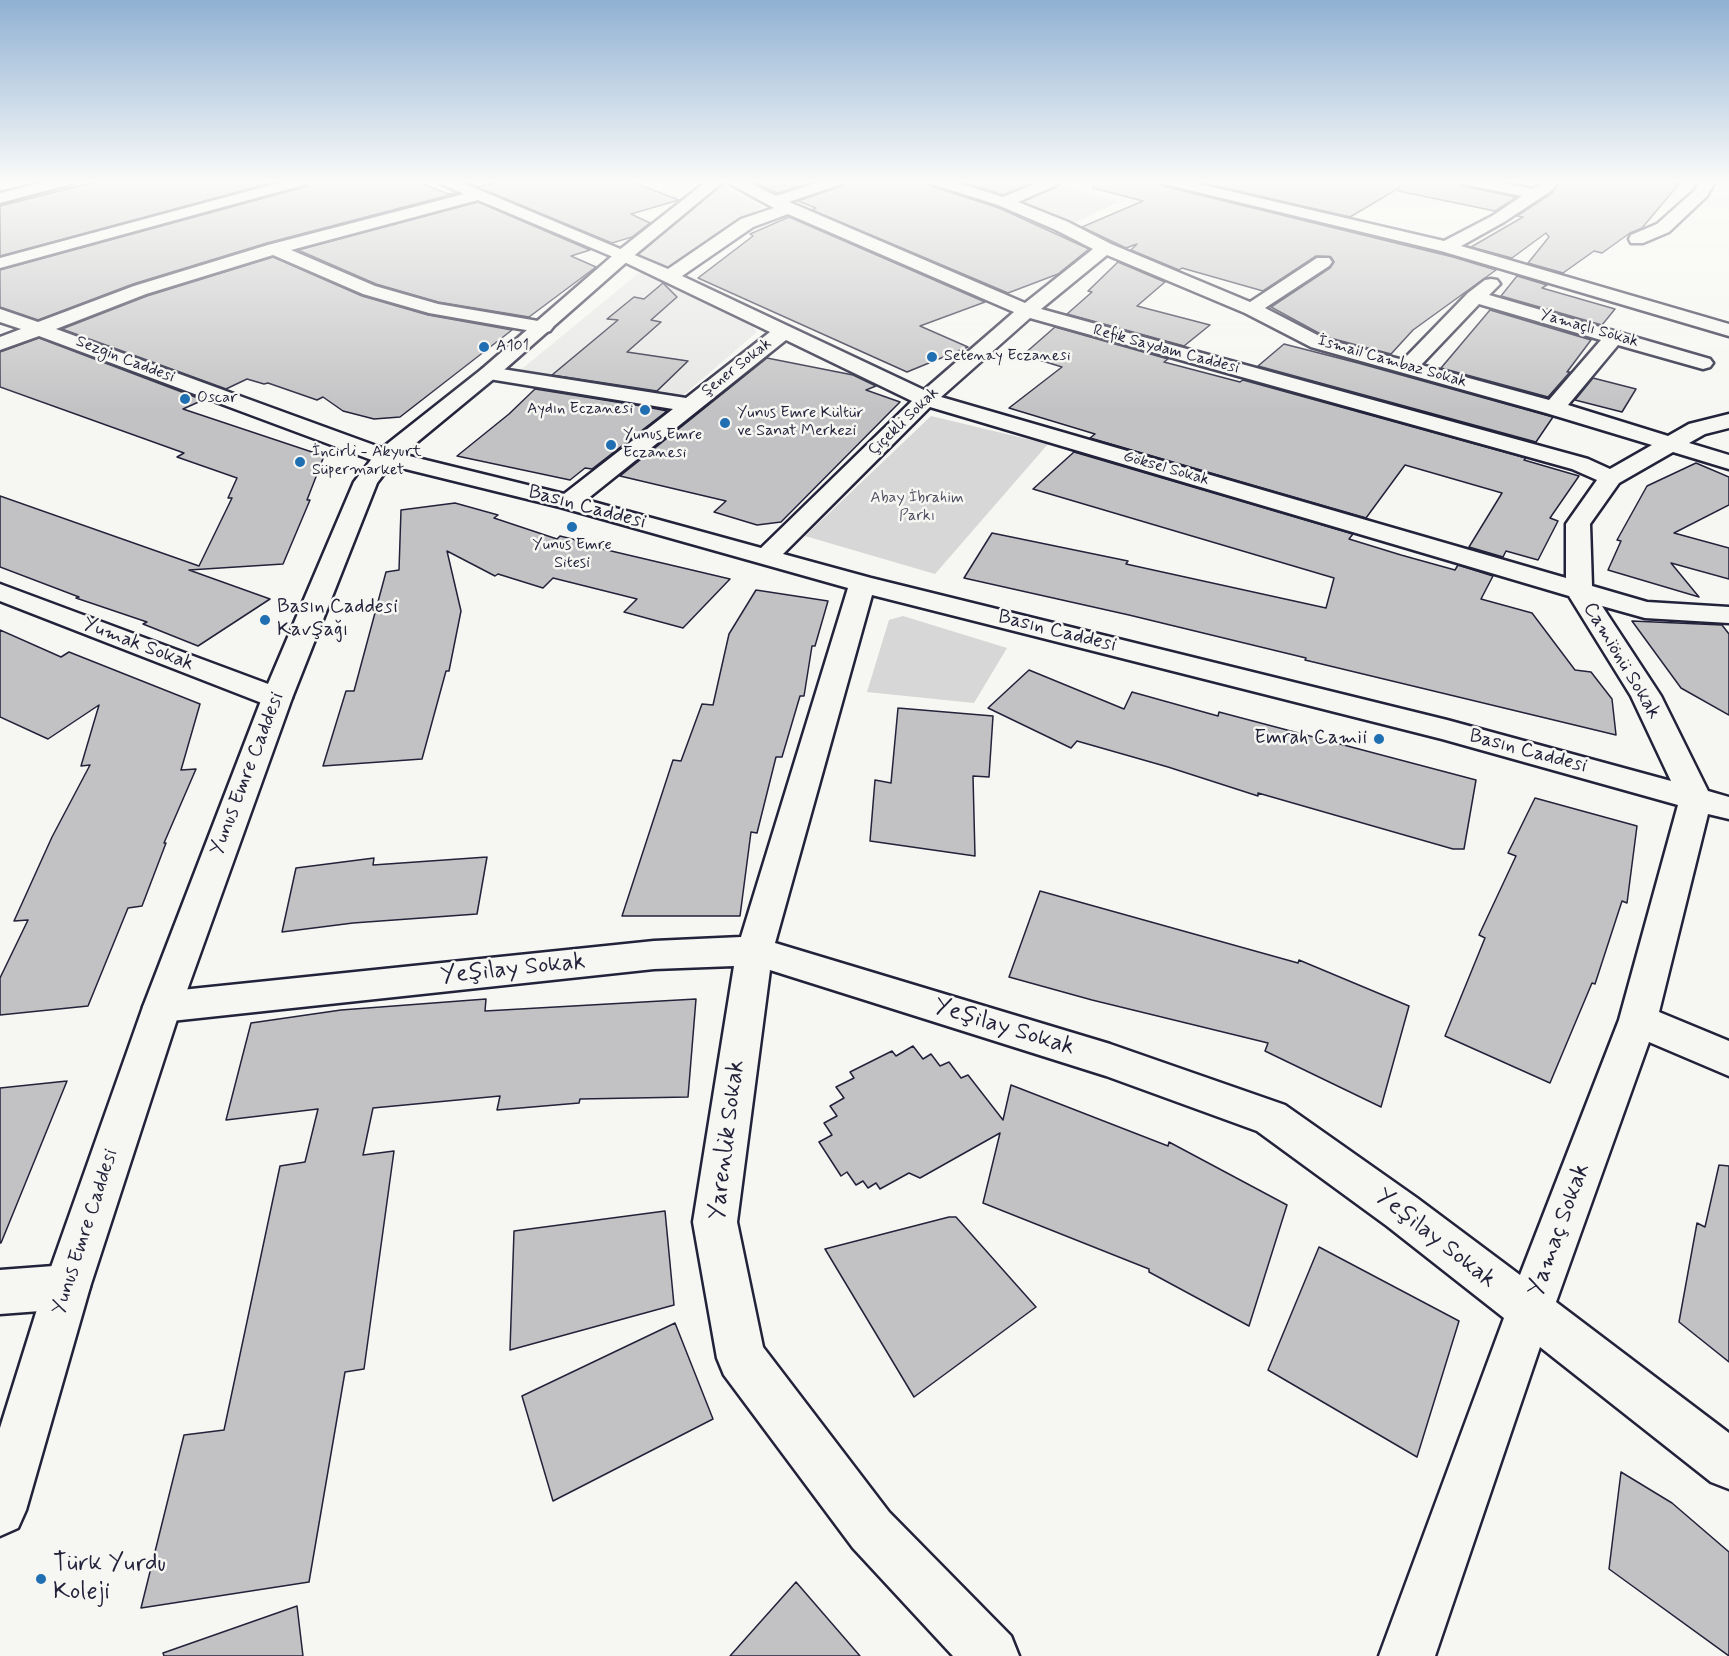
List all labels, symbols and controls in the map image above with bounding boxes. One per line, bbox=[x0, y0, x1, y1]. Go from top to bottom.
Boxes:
street label: Yamaçlı Sokak bbox=[1538, 306, 1640, 352]
street label: Refik Saydam Caddesi bbox=[1091, 321, 1241, 379]
street label: Sezgin Caddesi bbox=[73, 332, 177, 388]
street label: İsmail Cambaz Sokak bbox=[1315, 332, 1469, 392]
street label: Şener Sokak bbox=[698, 335, 776, 401]
place label: A101 bbox=[496, 337, 529, 357]
marker: A101 bbox=[477, 340, 491, 354]
place label: Setenay Eczanesi bbox=[944, 347, 1071, 367]
marker: Setenay Eczanesi bbox=[925, 350, 939, 364]
street label: Çiçekli Sokak bbox=[865, 384, 943, 460]
place label: Oscar bbox=[197, 389, 237, 409]
marker: Oscar bbox=[178, 392, 192, 406]
place label: Aydın Eczanesi bbox=[527, 400, 633, 420]
marker: Aydın Eczanesi bbox=[638, 403, 652, 417]
place label: Yunus Emre Kültür ve Sanat Merkezi bbox=[737, 404, 863, 442]
marker: Yunus Emre Kültür ve Sanat Merkezi bbox=[718, 416, 732, 430]
place label: Yunus Emre Eczanesi bbox=[623, 426, 702, 464]
marker: Yunus Emre Eczanesi bbox=[604, 438, 618, 452]
place label: İncirli - Akyurt Süpermarket bbox=[312, 443, 422, 481]
street label: Göksel Sokak bbox=[1121, 448, 1211, 490]
marker: İncirli - Akyurt Süpermarket bbox=[293, 455, 307, 469]
street label: Basın Caddesi bbox=[526, 481, 648, 535]
park label: Abay İbrahim Parkı bbox=[870, 489, 964, 527]
marker: Yunus Emre Sitesi bbox=[565, 520, 579, 534]
place label: Yunus Emre Sitesi bbox=[532, 536, 612, 574]
place label: Basın Caddesi Kavşağı bbox=[277, 596, 398, 643]
street label: Camiönü Sokak bbox=[1577, 598, 1665, 724]
street label: Basın Caddesi bbox=[995, 606, 1119, 658]
street label: Yumak Sokak bbox=[79, 613, 197, 677]
marker: Basın Caddesi Kavşağı bbox=[258, 613, 272, 627]
street label: Yunus Emre Caddesi bbox=[206, 689, 290, 859]
street label: Basın Caddesi bbox=[1467, 725, 1589, 779]
place label: Emrah Camii bbox=[1254, 727, 1367, 751]
marker: Emrah Camii bbox=[1372, 732, 1386, 746]
street label: Yeşilay Sokak bbox=[439, 948, 587, 992]
street label: Yeşilay Sokak bbox=[930, 993, 1078, 1063]
street label: Yarenlik Sokak bbox=[704, 1058, 752, 1222]
street label: Yunus Emre Caddesi bbox=[48, 1146, 124, 1318]
street label: Yamaç Sokak bbox=[1523, 1160, 1597, 1300]
street label: Yeşilay Sokak bbox=[1369, 1183, 1501, 1295]
place label: Türk Yurdu Koleji bbox=[53, 1551, 166, 1607]
marker: Türk Yurdu Koleji bbox=[34, 1572, 48, 1586]

